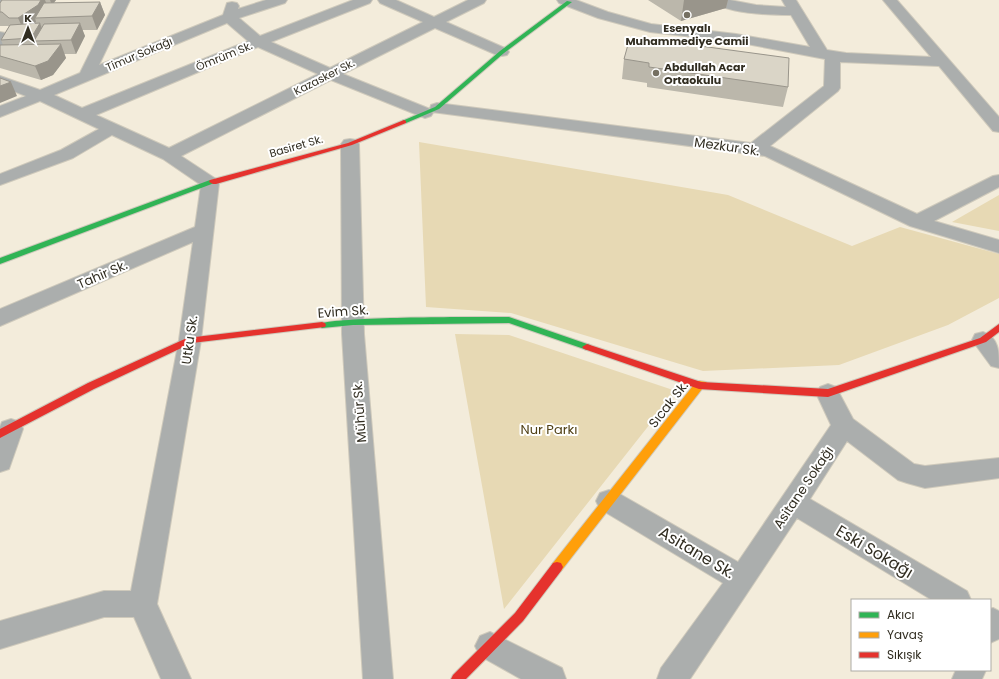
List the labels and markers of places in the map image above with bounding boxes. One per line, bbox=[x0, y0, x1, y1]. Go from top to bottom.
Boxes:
marker: Esenyalı Muhammediye Camii bbox=[682, 10, 692, 20]
place label: Esenyalı Muhammediye Camii bbox=[625, 20, 749, 49]
place label: Abdullah Acar Ortaokulu bbox=[664, 59, 745, 88]
marker: Abdullah Acar Ortaokulu bbox=[651, 68, 661, 78]

